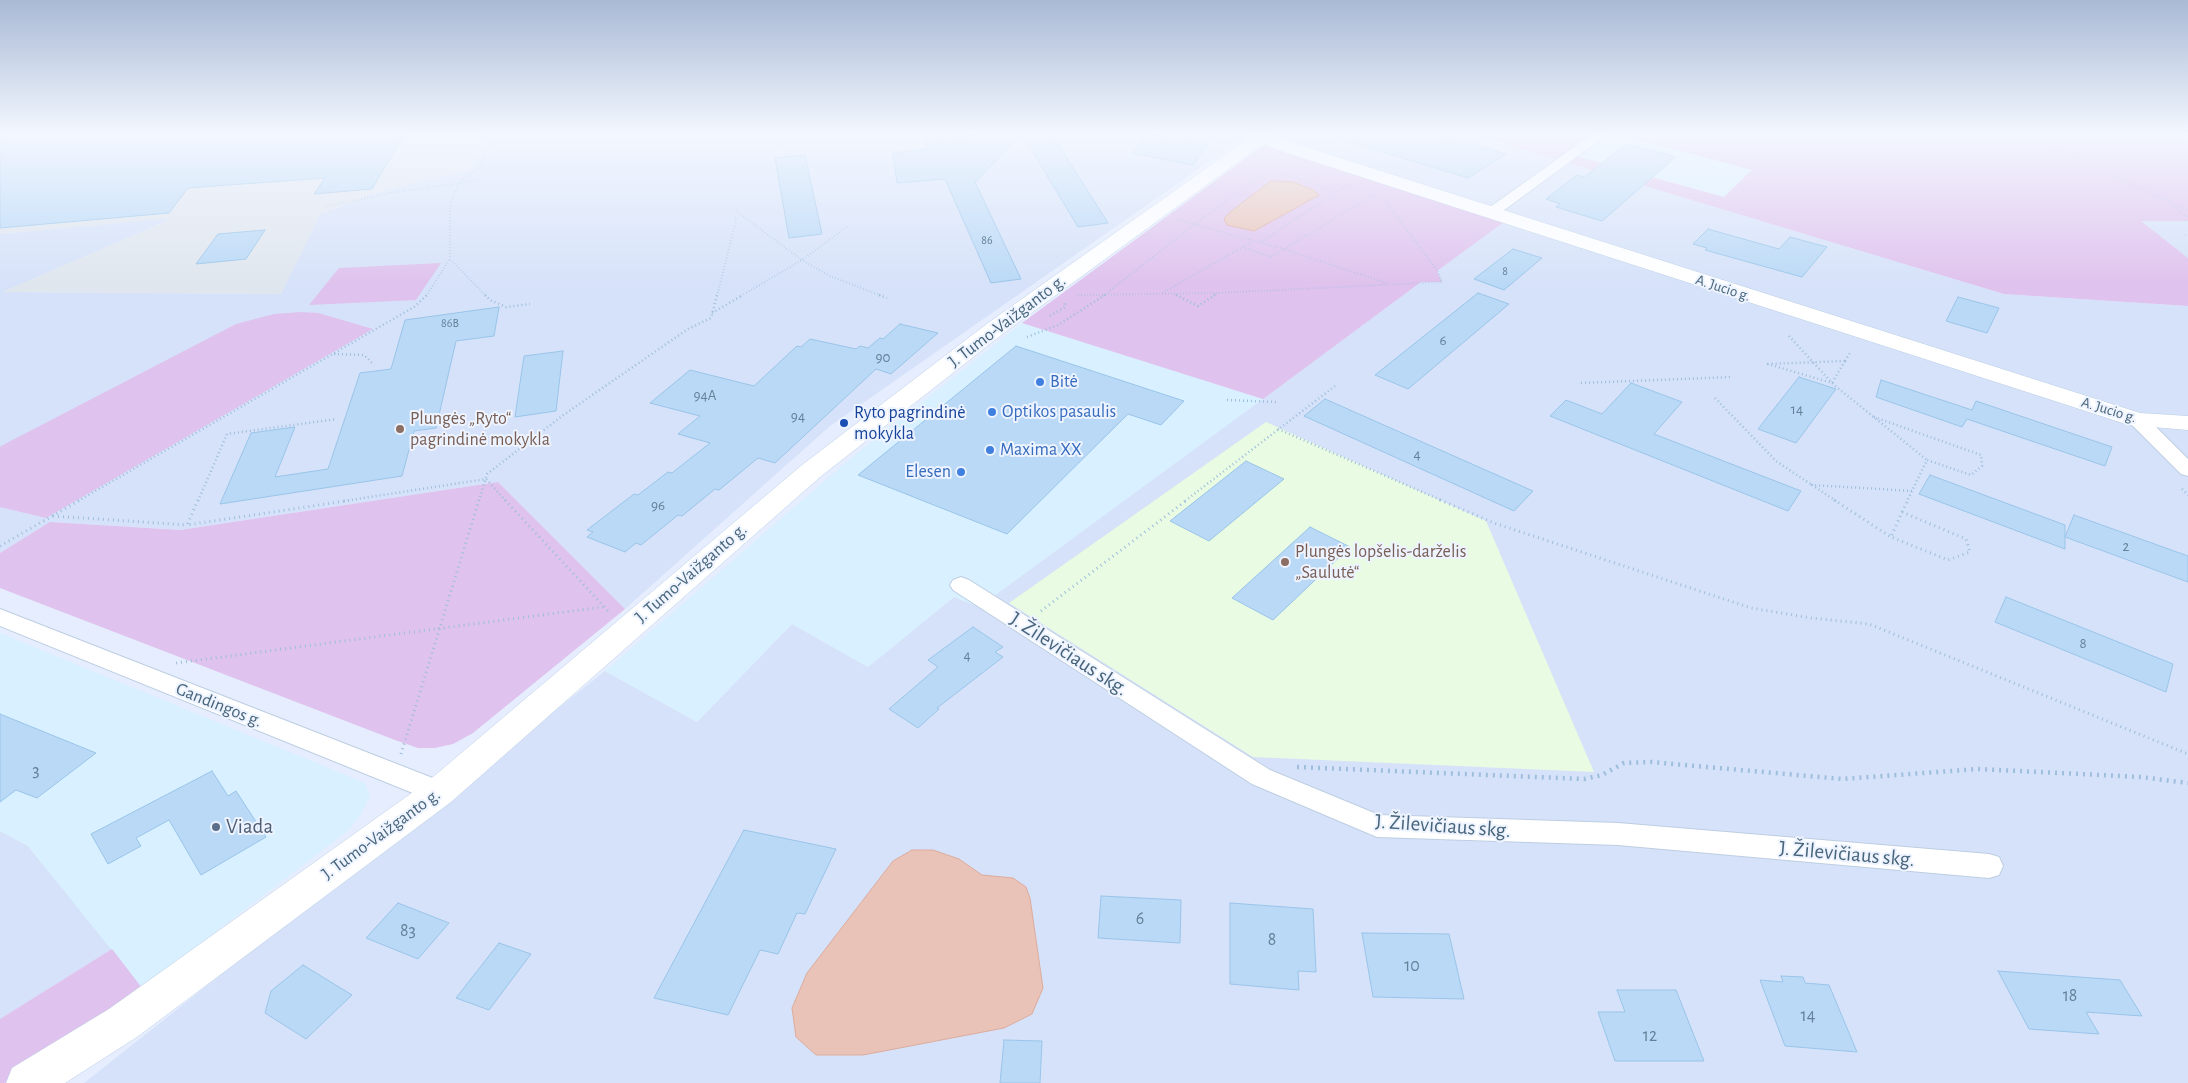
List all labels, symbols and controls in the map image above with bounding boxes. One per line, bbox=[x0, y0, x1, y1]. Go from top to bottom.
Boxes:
house number: 86 bbox=[981, 233, 993, 247]
house number: 8 bbox=[1502, 264, 1508, 278]
street label: J. Tumo-Vaižganto g. bbox=[944, 270, 1070, 372]
street label: A. Jucio g. bbox=[1693, 271, 1753, 305]
house number: 86B bbox=[441, 316, 459, 330]
house number: 6 bbox=[1439, 331, 1447, 349]
house number: 90 bbox=[876, 348, 890, 366]
place label: Bitė bbox=[1050, 371, 1078, 393]
marker: Bitė bbox=[1034, 376, 1046, 388]
house number: 94A bbox=[694, 386, 716, 404]
street label: A. Jucio g. bbox=[2079, 393, 2139, 427]
house number: 14 bbox=[1791, 400, 1803, 418]
place label: Optikos pasaulis bbox=[1002, 401, 1116, 423]
place label: Ryto pagrindinė mokykla bbox=[854, 402, 966, 444]
marker: Optikos pasaulis bbox=[986, 406, 998, 418]
house number: 94 bbox=[791, 407, 805, 425]
place label: Plungės „Ryto“ pagrindinė mokykla bbox=[410, 408, 550, 450]
marker: Ryto pagrindinė mokykla bbox=[838, 417, 850, 429]
marker: Plungės „Ryto“ pagrindinė mokykla bbox=[394, 423, 406, 435]
place label: Maxima XX bbox=[1000, 439, 1082, 461]
marker: Maxima XX bbox=[984, 444, 996, 456]
house number: 4 bbox=[1413, 445, 1421, 463]
place label: Elesen bbox=[905, 461, 951, 483]
marker: Elesen bbox=[955, 466, 967, 478]
house number: 96 bbox=[651, 496, 665, 514]
street label: J. Tumo-Vaižganto g. bbox=[631, 518, 751, 628]
house number: 2 bbox=[2123, 537, 2129, 555]
place label: Plungės lopšelis-darželis „Saulutė“ bbox=[1295, 541, 1466, 584]
marker: Plungės lopšelis-darželis „Saulutė“ bbox=[1279, 556, 1291, 568]
street label: J. Žilevičiaus skg. bbox=[1005, 606, 1133, 702]
house number: 8 bbox=[2079, 634, 2087, 652]
house number: 4 bbox=[963, 646, 971, 664]
street label: Gandingos g. bbox=[173, 678, 265, 732]
house number: 3 bbox=[32, 760, 40, 782]
street label: J. Tumo-Vaižganto g. bbox=[317, 784, 445, 884]
street label: J. Žilevičiaus skg. bbox=[1374, 809, 1512, 843]
place label: Viada bbox=[226, 814, 273, 840]
marker: Viada bbox=[210, 821, 222, 833]
street label: J. Žilevičiaus skg. bbox=[1778, 836, 1916, 872]
house number: 6 bbox=[1136, 908, 1144, 930]
house number: 83 bbox=[400, 920, 416, 942]
house number: 8 bbox=[1268, 929, 1276, 951]
house number: 10 bbox=[1404, 955, 1420, 977]
house number: 18 bbox=[2063, 985, 2077, 1007]
house number: 14 bbox=[1801, 1005, 1815, 1027]
house number: 12 bbox=[1643, 1025, 1657, 1047]

